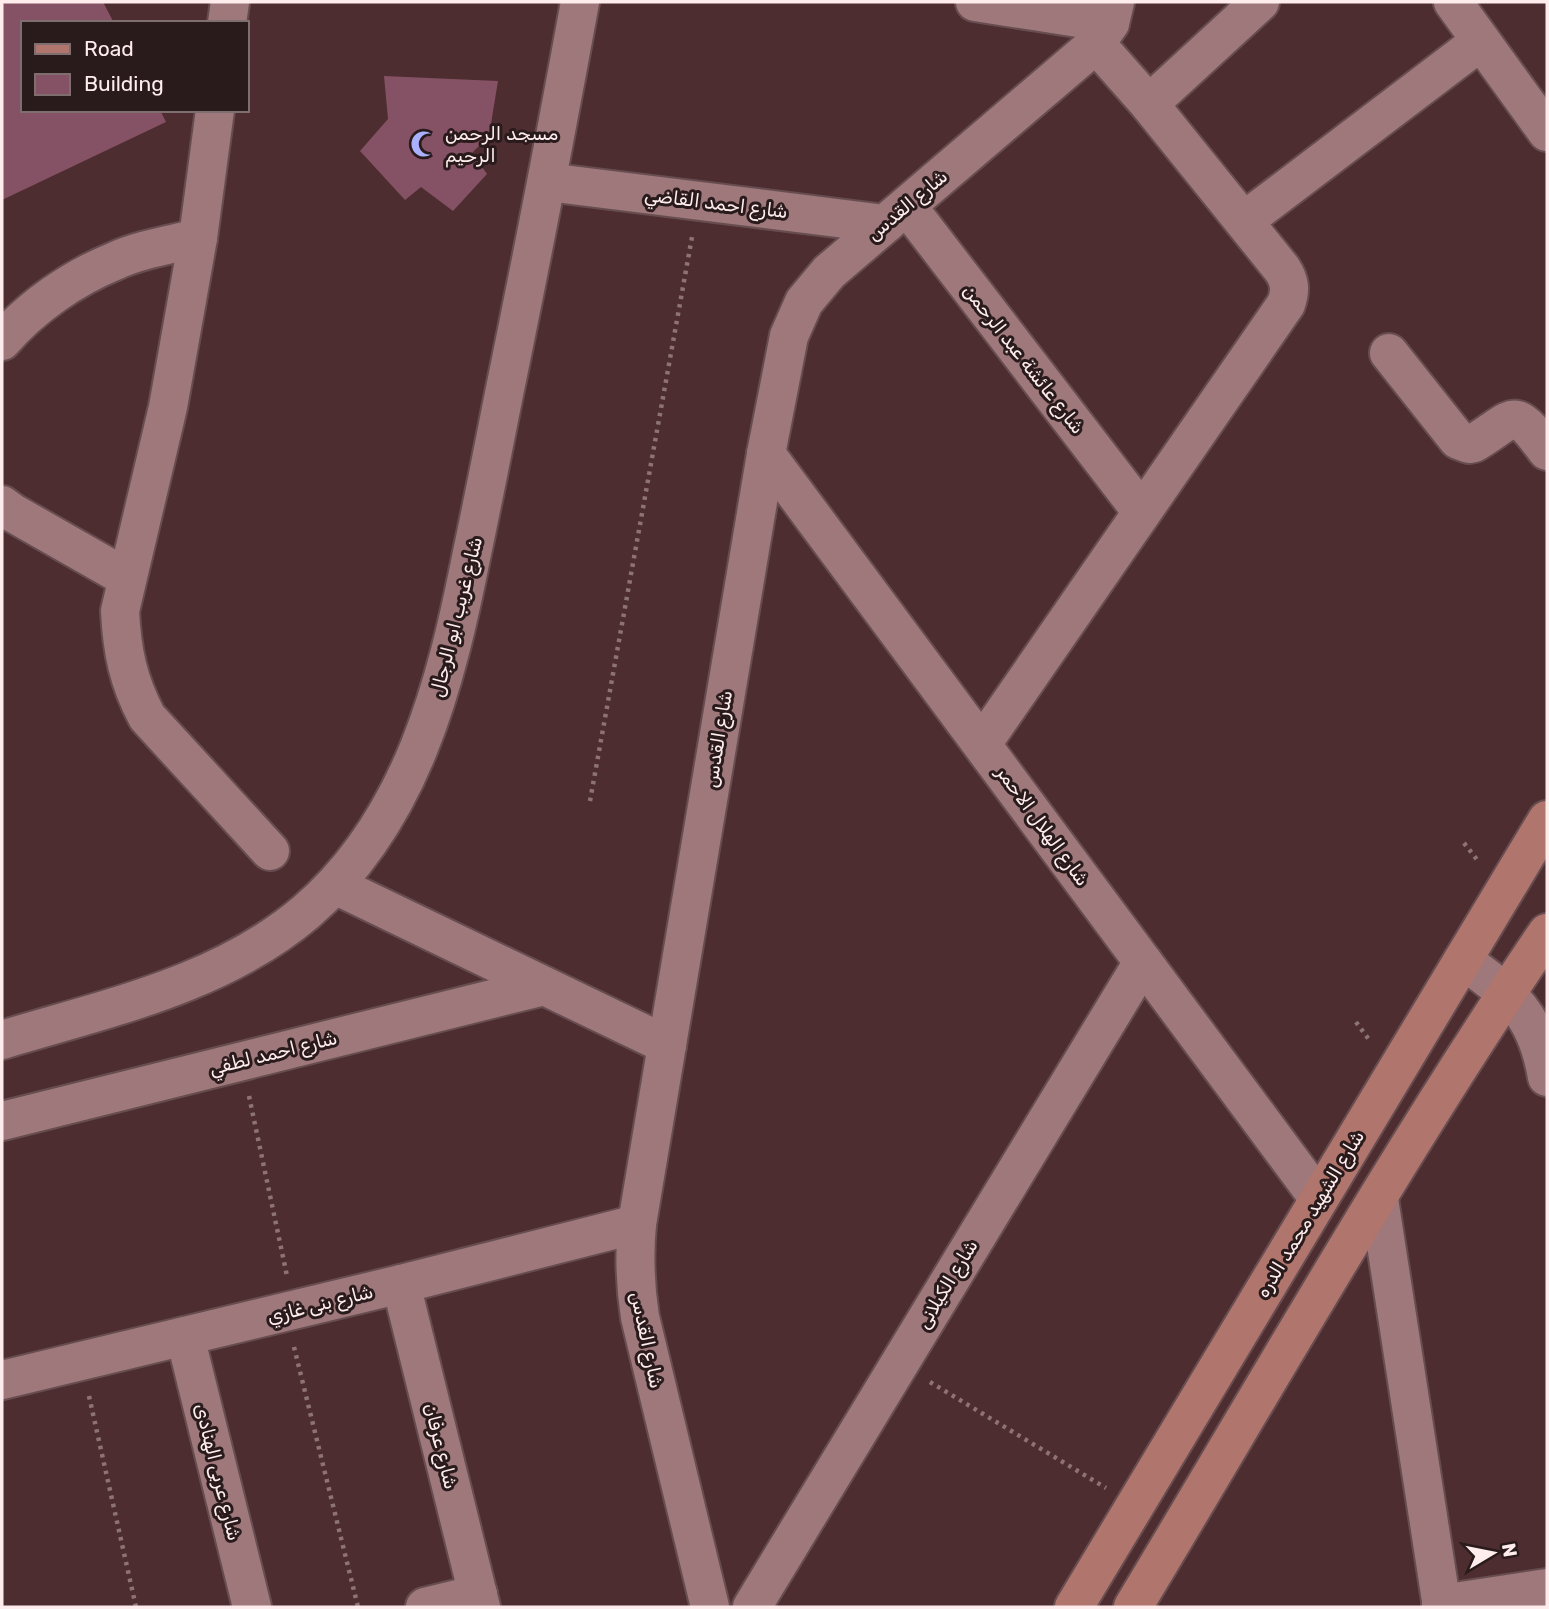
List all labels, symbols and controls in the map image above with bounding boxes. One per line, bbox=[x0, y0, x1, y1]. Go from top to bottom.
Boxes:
legend bbox=[21, 21, 248, 112]
text: Road bbox=[84, 36, 134, 61]
text: Building bbox=[84, 71, 164, 96]
place label: مسجد الرحمن الرحيم bbox=[445, 122, 558, 168]
mosque icon: مسجد الرحمن الرحيم bbox=[409, 129, 439, 159]
street label: شارع القدس bbox=[862, 165, 953, 247]
street label: شارع احمد القاضي bbox=[643, 183, 789, 226]
street label: شارع عائشة عبد الرحمن bbox=[957, 279, 1090, 440]
street label: شارع غريب ابو الرجال bbox=[425, 534, 489, 700]
street label: شارع القدس bbox=[699, 689, 739, 790]
street label: شارع الهلال الاحمر bbox=[990, 761, 1094, 892]
street label: شارع احمد لطفي bbox=[207, 1026, 340, 1083]
street label: شارع الشهيد محمد الدره bbox=[1251, 1126, 1371, 1303]
street label: شارع الكيلانى bbox=[911, 1235, 984, 1334]
street label: شارع بنى غازي bbox=[265, 1280, 376, 1330]
street label: شارع القدس bbox=[624, 1289, 668, 1391]
street label: شارع عربى الهنادى bbox=[188, 1401, 246, 1544]
street label: شارع عرفان bbox=[417, 1401, 463, 1492]
north arrow bbox=[1458, 1518, 1528, 1588]
text: N bbox=[1497, 1541, 1522, 1559]

